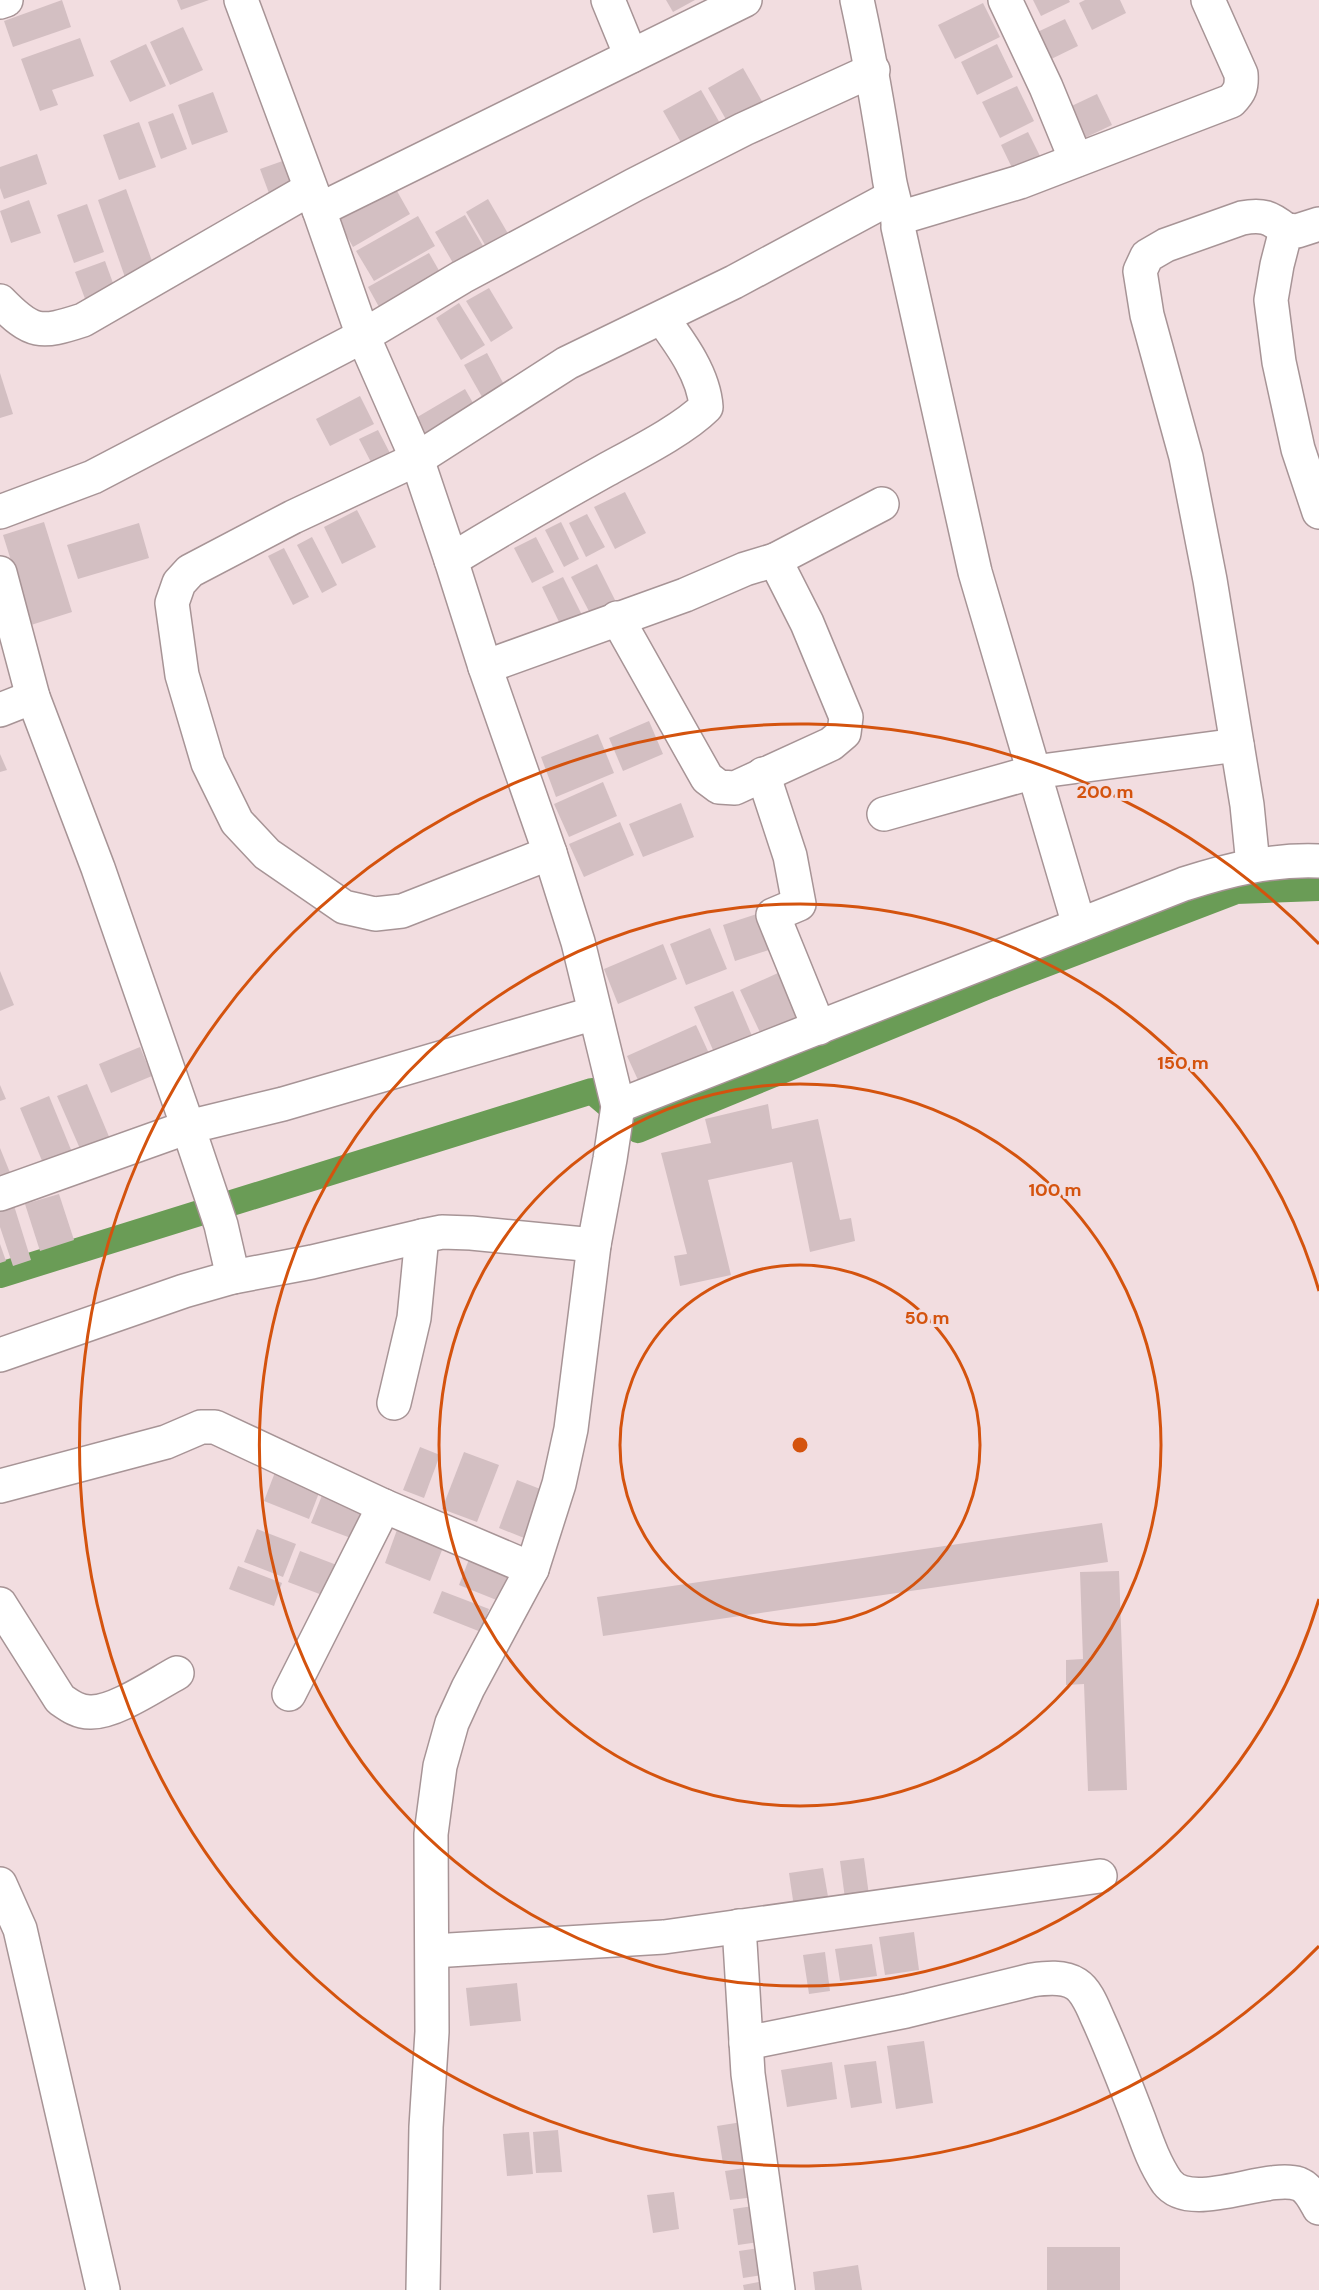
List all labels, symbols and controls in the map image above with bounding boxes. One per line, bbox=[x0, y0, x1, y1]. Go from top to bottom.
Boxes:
text: 200 m bbox=[1077, 780, 1133, 804]
text: 150 m bbox=[1157, 1051, 1209, 1075]
text: 100 m bbox=[1028, 1178, 1082, 1202]
text: 50 m bbox=[904, 1306, 950, 1330]
centre of rings bbox=[790, 1435, 810, 1455]

